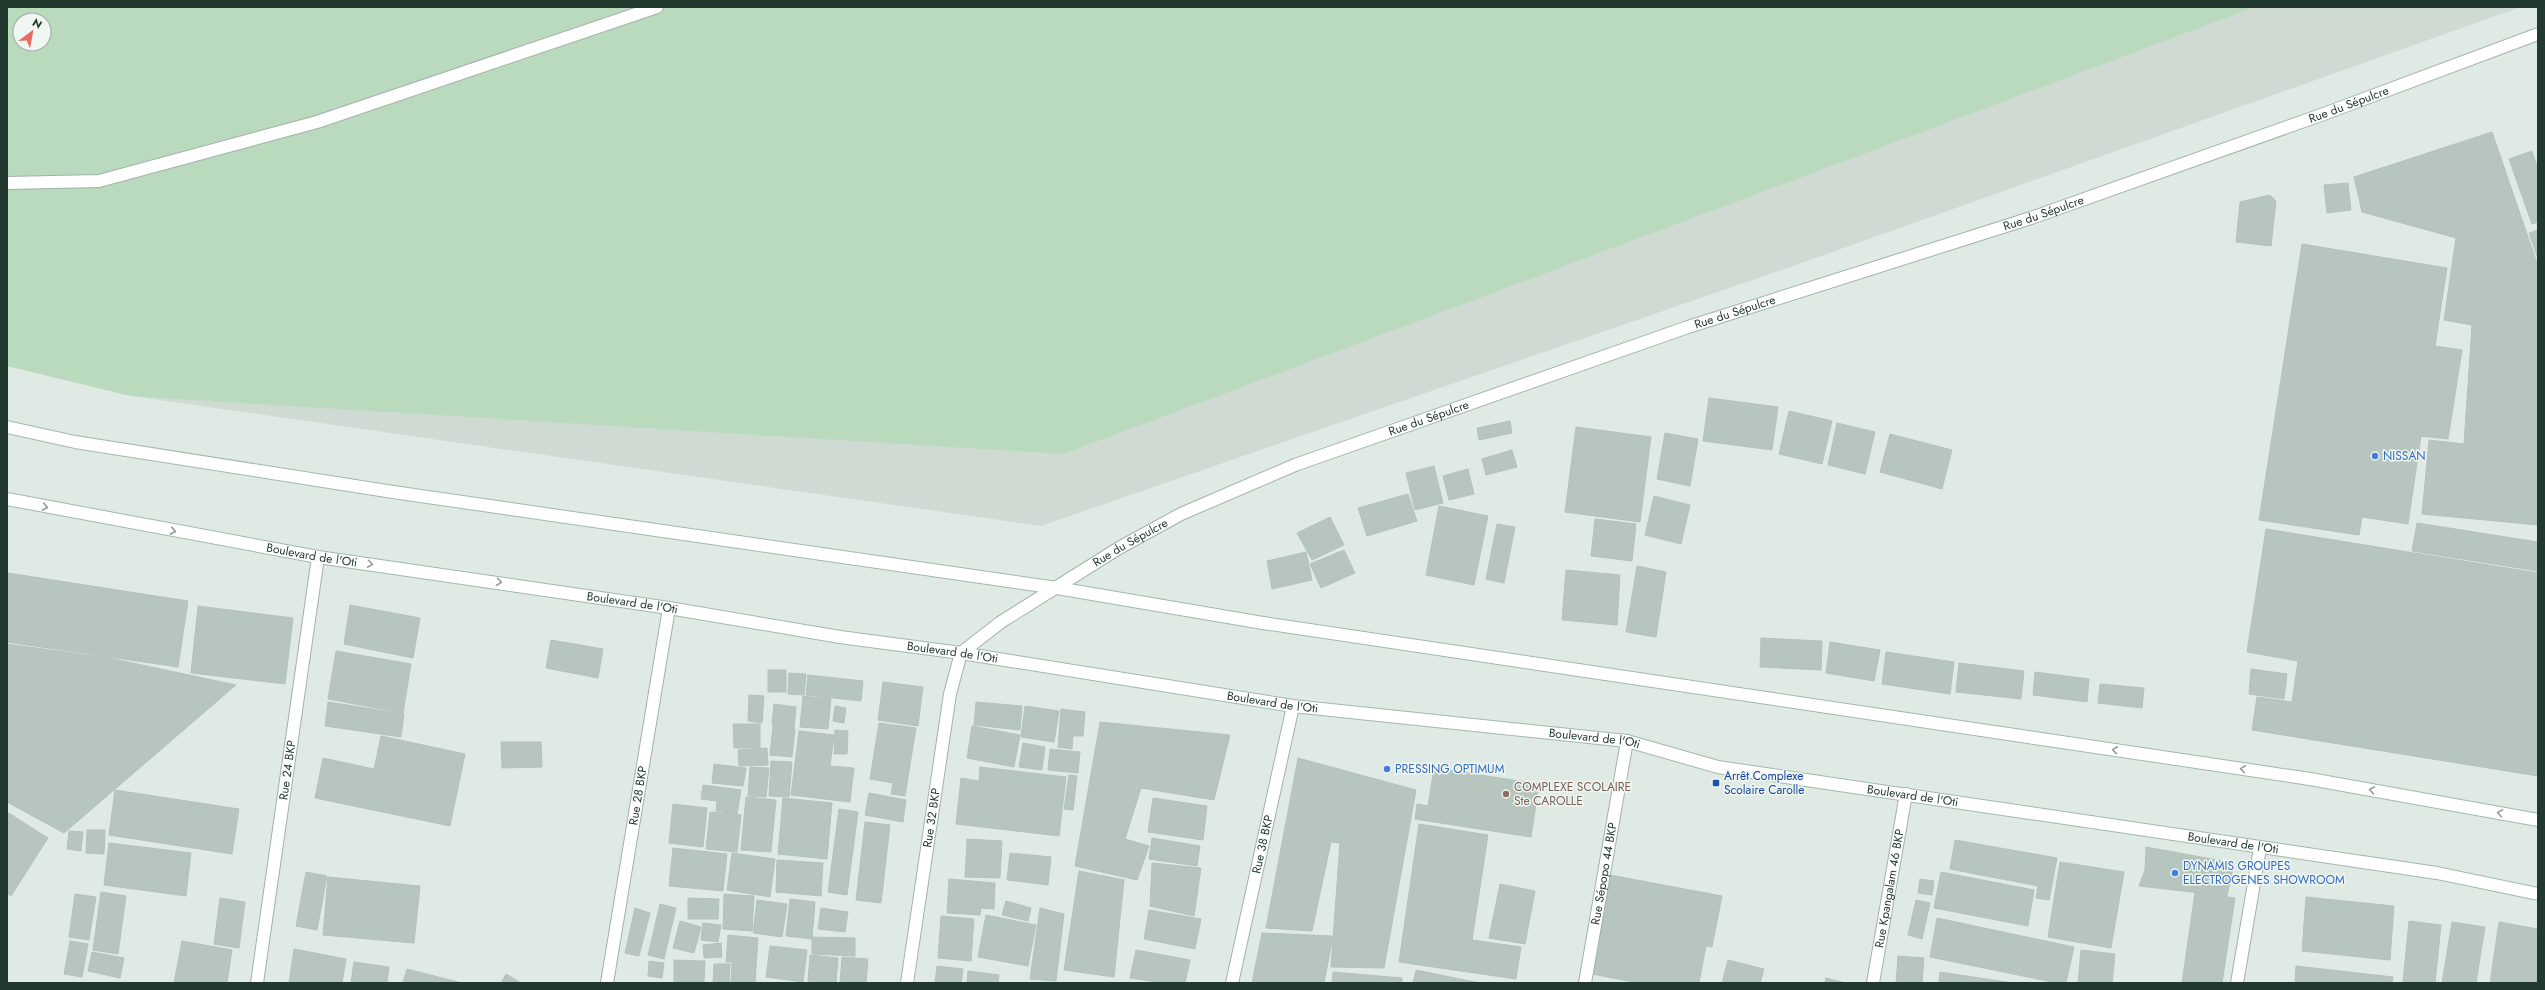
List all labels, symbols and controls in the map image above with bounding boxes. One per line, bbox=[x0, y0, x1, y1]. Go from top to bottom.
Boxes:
north arrow bbox=[12, 12, 52, 52]
text: N bbox=[29, 14, 45, 33]
street label: Rue du Sépulcre bbox=[2306, 82, 2391, 128]
street label: Rue du Sépulcre bbox=[2001, 191, 2086, 235]
street label: Rue du Sépulcre bbox=[1692, 291, 1778, 333]
street label: Rue du Sépulcre bbox=[1386, 396, 1471, 440]
place label: NISSAN bbox=[2383, 447, 2426, 465]
marker: NISSAN bbox=[2370, 451, 2380, 461]
one-way arrow bbox=[42, 502, 48, 510]
street label: Rue du Sépulcre bbox=[1089, 514, 1171, 571]
one-way arrow bbox=[170, 526, 176, 535]
street label: Boulevard de l'Oti bbox=[265, 539, 359, 572]
one-way arrow bbox=[367, 559, 373, 568]
one-way arrow bbox=[496, 577, 502, 586]
street label: Boulevard de l'Oti bbox=[586, 587, 679, 618]
street label: Boulevard de l'Oti bbox=[906, 637, 999, 668]
street label: Boulevard de l'Oti bbox=[1226, 687, 1319, 718]
street label: Boulevard de l'Oti bbox=[1548, 724, 1642, 753]
street label: Rue 24 BKP bbox=[274, 739, 301, 801]
one-way arrow bbox=[2112, 746, 2118, 755]
place label: PRESSING OPTIMUM bbox=[1395, 760, 1505, 778]
street label: Rue 28 BKP bbox=[624, 764, 652, 827]
marker: PRESSING OPTIMUM bbox=[1382, 764, 1392, 774]
one-way arrow bbox=[2240, 765, 2247, 774]
place label: Arrêt Complexe Scolaire Carolle bbox=[1724, 767, 1804, 799]
place label: COMPLEXE SCOLAIRE Ste CAROLLE bbox=[1514, 778, 1631, 810]
marker: Arrêt Complexe Scolaire Carolle bbox=[1711, 778, 1721, 788]
street label: Boulevard de l'Oti bbox=[1866, 780, 1959, 811]
street label: Rue 32 BKP bbox=[918, 786, 945, 849]
one-way arrow bbox=[2369, 786, 2375, 795]
marker: COMPLEXE SCOLAIRE Ste CAROLLE bbox=[1501, 789, 1511, 799]
one-way arrow bbox=[2497, 809, 2503, 818]
street label: Rue 38 BKP bbox=[1247, 813, 1278, 875]
street label: Rue Sépopo 44 BKP bbox=[1586, 821, 1622, 926]
street label: Rue Kpangalam 46 BKP bbox=[1870, 827, 1909, 949]
street label: Boulevard de l'Oti bbox=[2186, 827, 2280, 859]
place label: DYNAMIS GROUPES ELECTROGENES SHOWROOM bbox=[2183, 857, 2345, 889]
marker: DYNAMIS GROUPES ELECTROGENES SHOWROOM bbox=[2170, 868, 2180, 878]

